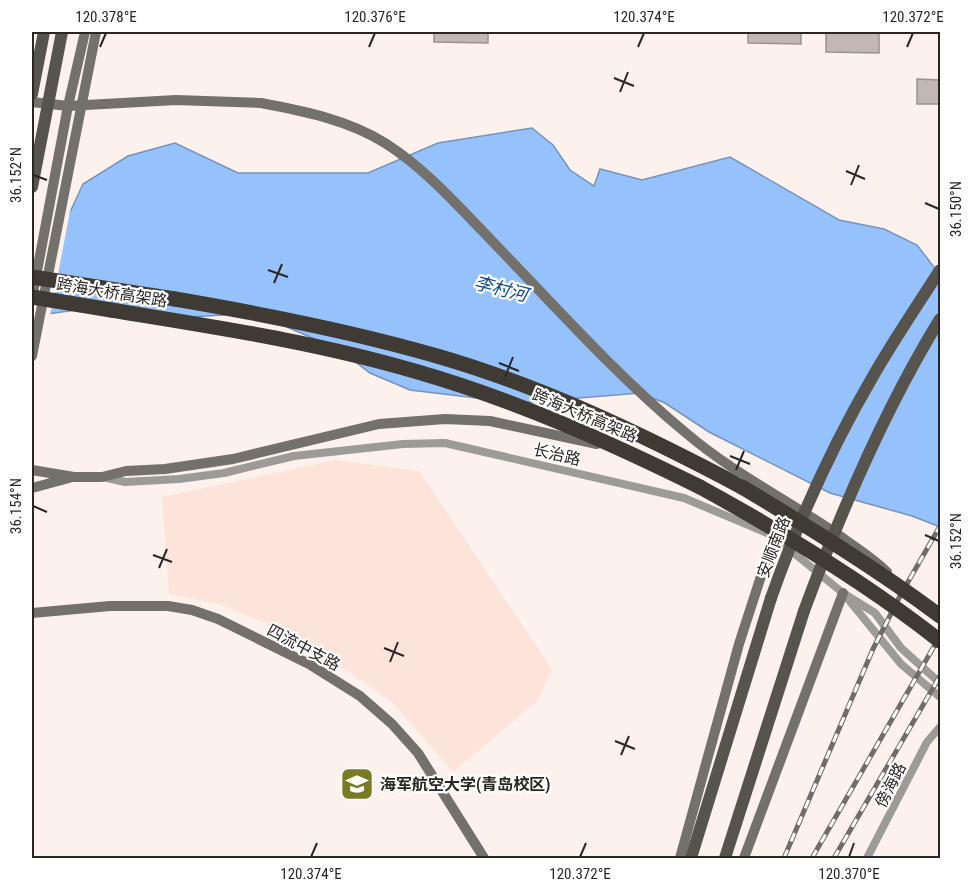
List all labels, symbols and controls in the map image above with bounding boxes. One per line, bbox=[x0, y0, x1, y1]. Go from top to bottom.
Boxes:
text: 120.378°E bbox=[75, 8, 137, 26]
text: 120.376°E bbox=[344, 8, 406, 26]
text: 120.374°E bbox=[613, 8, 675, 26]
text: 120.372°E bbox=[882, 8, 944, 26]
text: 36.152°N bbox=[7, 147, 25, 203]
text: 36.150°N bbox=[947, 181, 965, 237]
water label: 李村河 bbox=[472, 272, 533, 306]
street label: 跨海大桥高架路 bbox=[55, 274, 169, 311]
street label: 跨海大桥高架路 bbox=[530, 385, 640, 446]
street label: 长治路 bbox=[531, 440, 582, 469]
text: 36.154°N bbox=[7, 478, 25, 534]
text: 36.152°N bbox=[947, 513, 965, 569]
street label: 安顺南路 bbox=[753, 514, 794, 580]
street label: 四流中支路 bbox=[264, 620, 344, 675]
street label: 傍海路 bbox=[871, 760, 910, 811]
school or university icon: 海军航空大学(青岛校区) bbox=[339, 766, 375, 802]
place label: 海军航空大学(青岛校区) bbox=[380, 775, 550, 794]
text: 120.374°E bbox=[280, 865, 342, 883]
text: 120.372°E bbox=[549, 865, 611, 883]
text: 120.370°E bbox=[818, 865, 880, 883]

